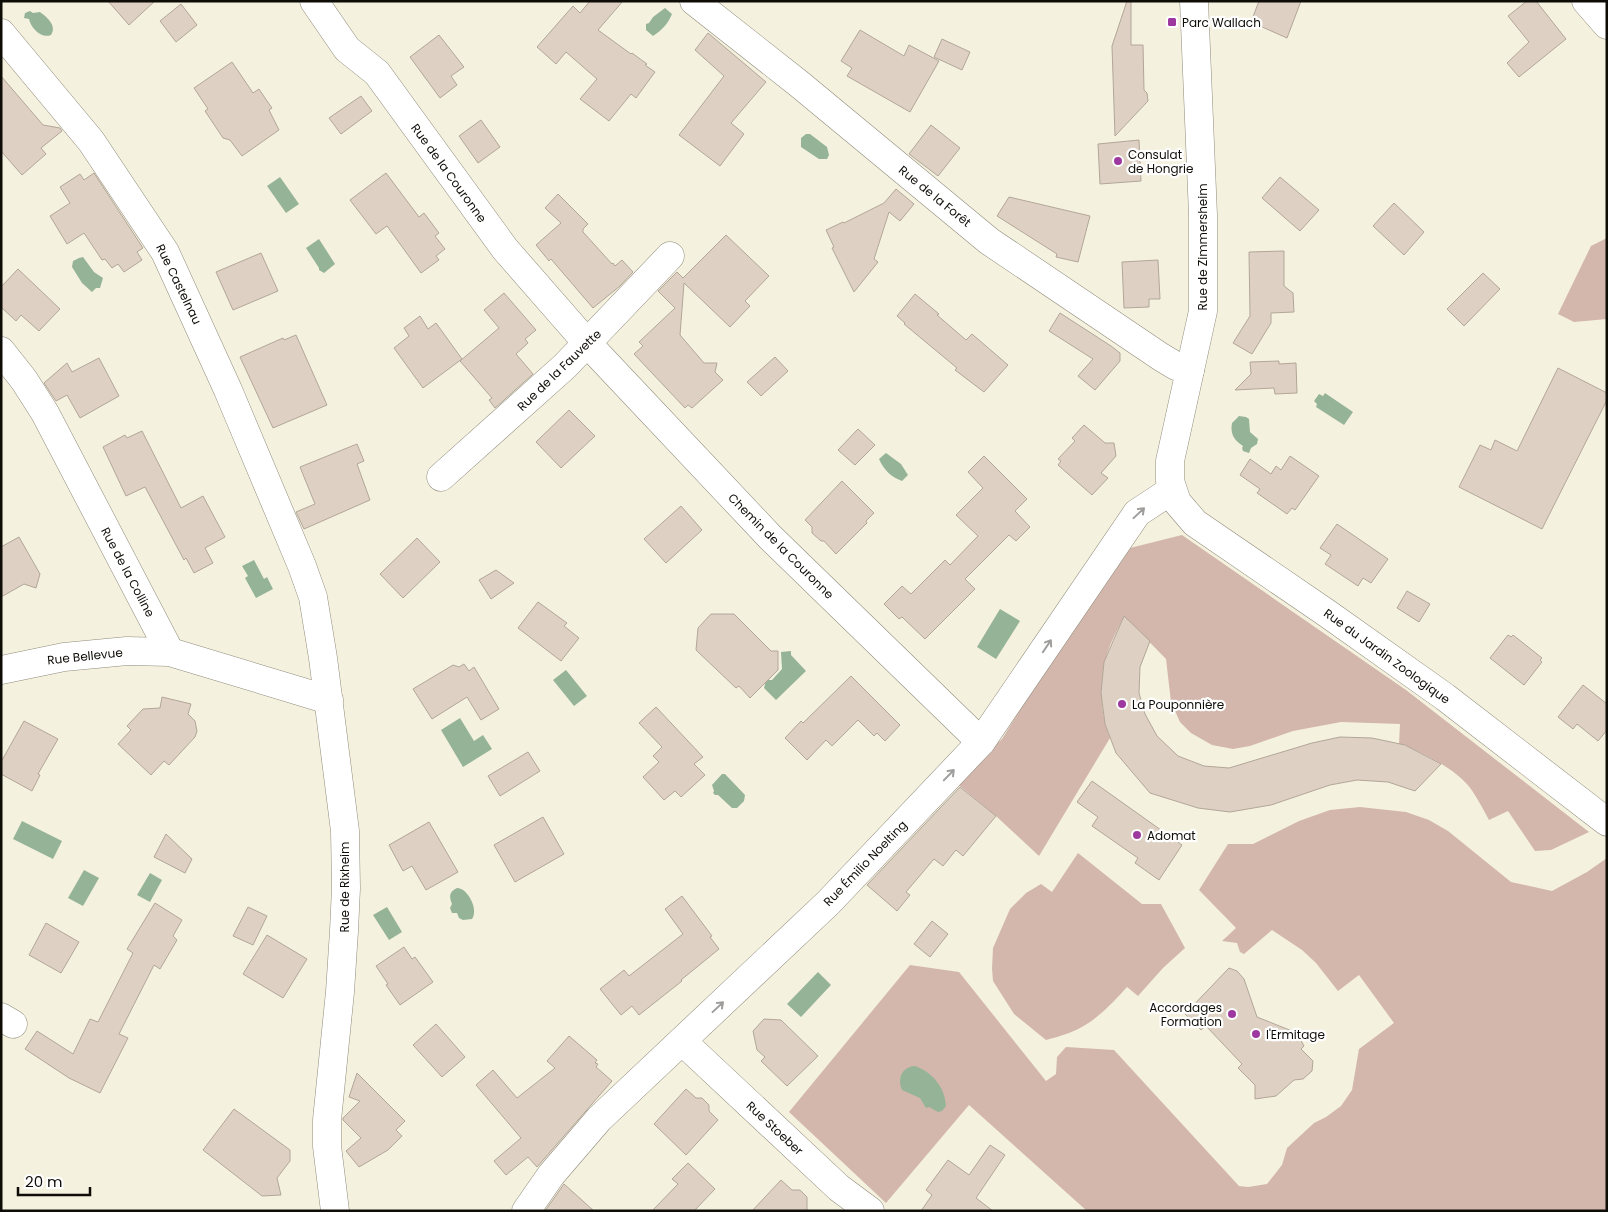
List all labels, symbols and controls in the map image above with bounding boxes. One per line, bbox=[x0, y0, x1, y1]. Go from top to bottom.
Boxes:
place label: Parc Wallach bbox=[1182, 14, 1261, 31]
marker: Parc Wallach bbox=[1166, 16, 1178, 28]
street label: Rue de la Couronne bbox=[407, 120, 491, 226]
place label: Consulat de Hongrie bbox=[1128, 146, 1193, 177]
marker: Consulat de Hongrie bbox=[1112, 155, 1124, 167]
street label: Rue de la Forêt bbox=[895, 161, 975, 231]
street label: Rue de Zimmersheim bbox=[1194, 183, 1211, 311]
street label: Rue Castelnau bbox=[152, 241, 206, 327]
street label: Rue de la Fauvette bbox=[513, 325, 605, 415]
street label: Chemin de la Couronne bbox=[724, 489, 838, 603]
one-way arrow bbox=[1133, 507, 1146, 519]
street label: Rue de la Colline bbox=[97, 524, 159, 620]
street label: Rue du Jardin Zoologique bbox=[1320, 604, 1454, 708]
one-way arrow bbox=[1042, 639, 1052, 653]
street label: Rue Bellevue bbox=[47, 644, 123, 668]
place label: La Pouponnière bbox=[1132, 696, 1224, 713]
marker: La Pouponnière bbox=[1116, 698, 1128, 710]
one-way arrow bbox=[943, 769, 955, 782]
street label: Rue Émilio Noelting bbox=[819, 816, 911, 910]
place label: Adomat bbox=[1147, 827, 1196, 844]
marker: Adomat bbox=[1131, 829, 1143, 841]
street label: Rue de Rixheim bbox=[336, 842, 353, 932]
place label: Accordages Formation bbox=[1149, 999, 1222, 1030]
one-way arrow bbox=[711, 1001, 724, 1013]
marker: Accordages Formation bbox=[1226, 1008, 1238, 1020]
place label: l'Ermitage bbox=[1266, 1026, 1325, 1043]
marker: l'Ermitage bbox=[1250, 1028, 1262, 1040]
street label: Rue Stoeber bbox=[743, 1097, 808, 1159]
scale bar bbox=[18, 1164, 90, 1196]
text: 20 m bbox=[25, 1171, 63, 1192]

